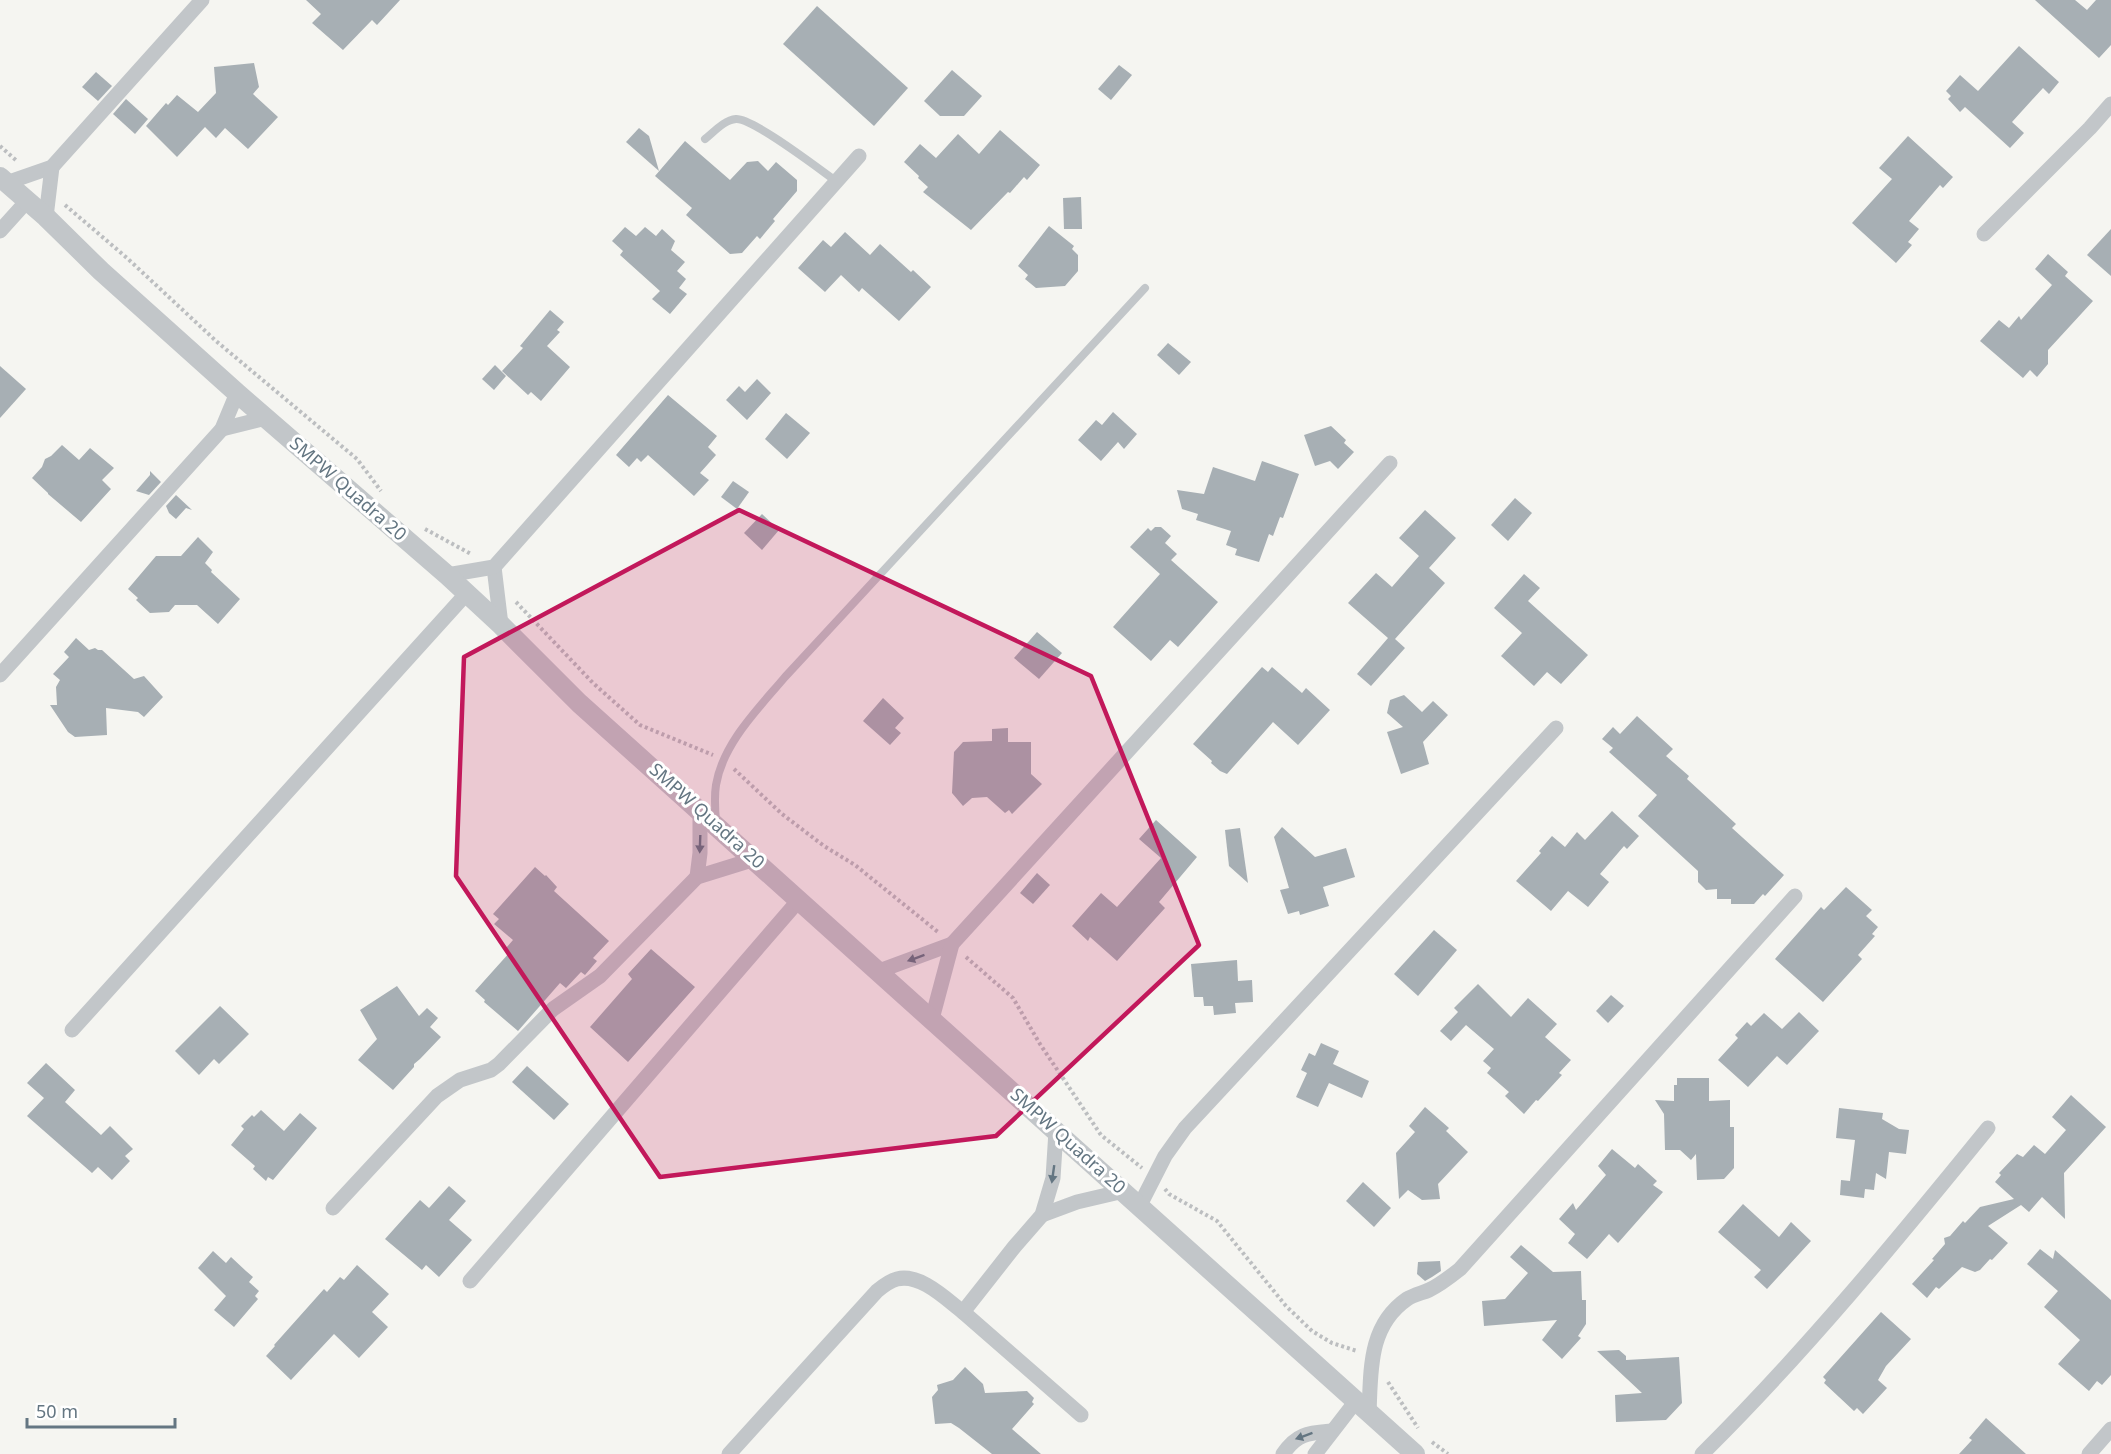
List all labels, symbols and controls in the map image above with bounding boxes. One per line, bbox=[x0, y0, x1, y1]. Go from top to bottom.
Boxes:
street label: SMPW Quadra 20 bbox=[285, 431, 412, 546]
street label: SMPW Quadra 20 bbox=[645, 757, 770, 873]
one-way arrow bbox=[696, 834, 705, 853]
one-way arrow bbox=[906, 953, 924, 963]
street label: SMPW Quadra 20 bbox=[1006, 1082, 1131, 1198]
one-way arrow bbox=[1048, 1164, 1057, 1183]
scale bar bbox=[27, 1391, 176, 1429]
text: 50 m bbox=[36, 1399, 78, 1423]
one-way arrow bbox=[1295, 1432, 1313, 1442]

